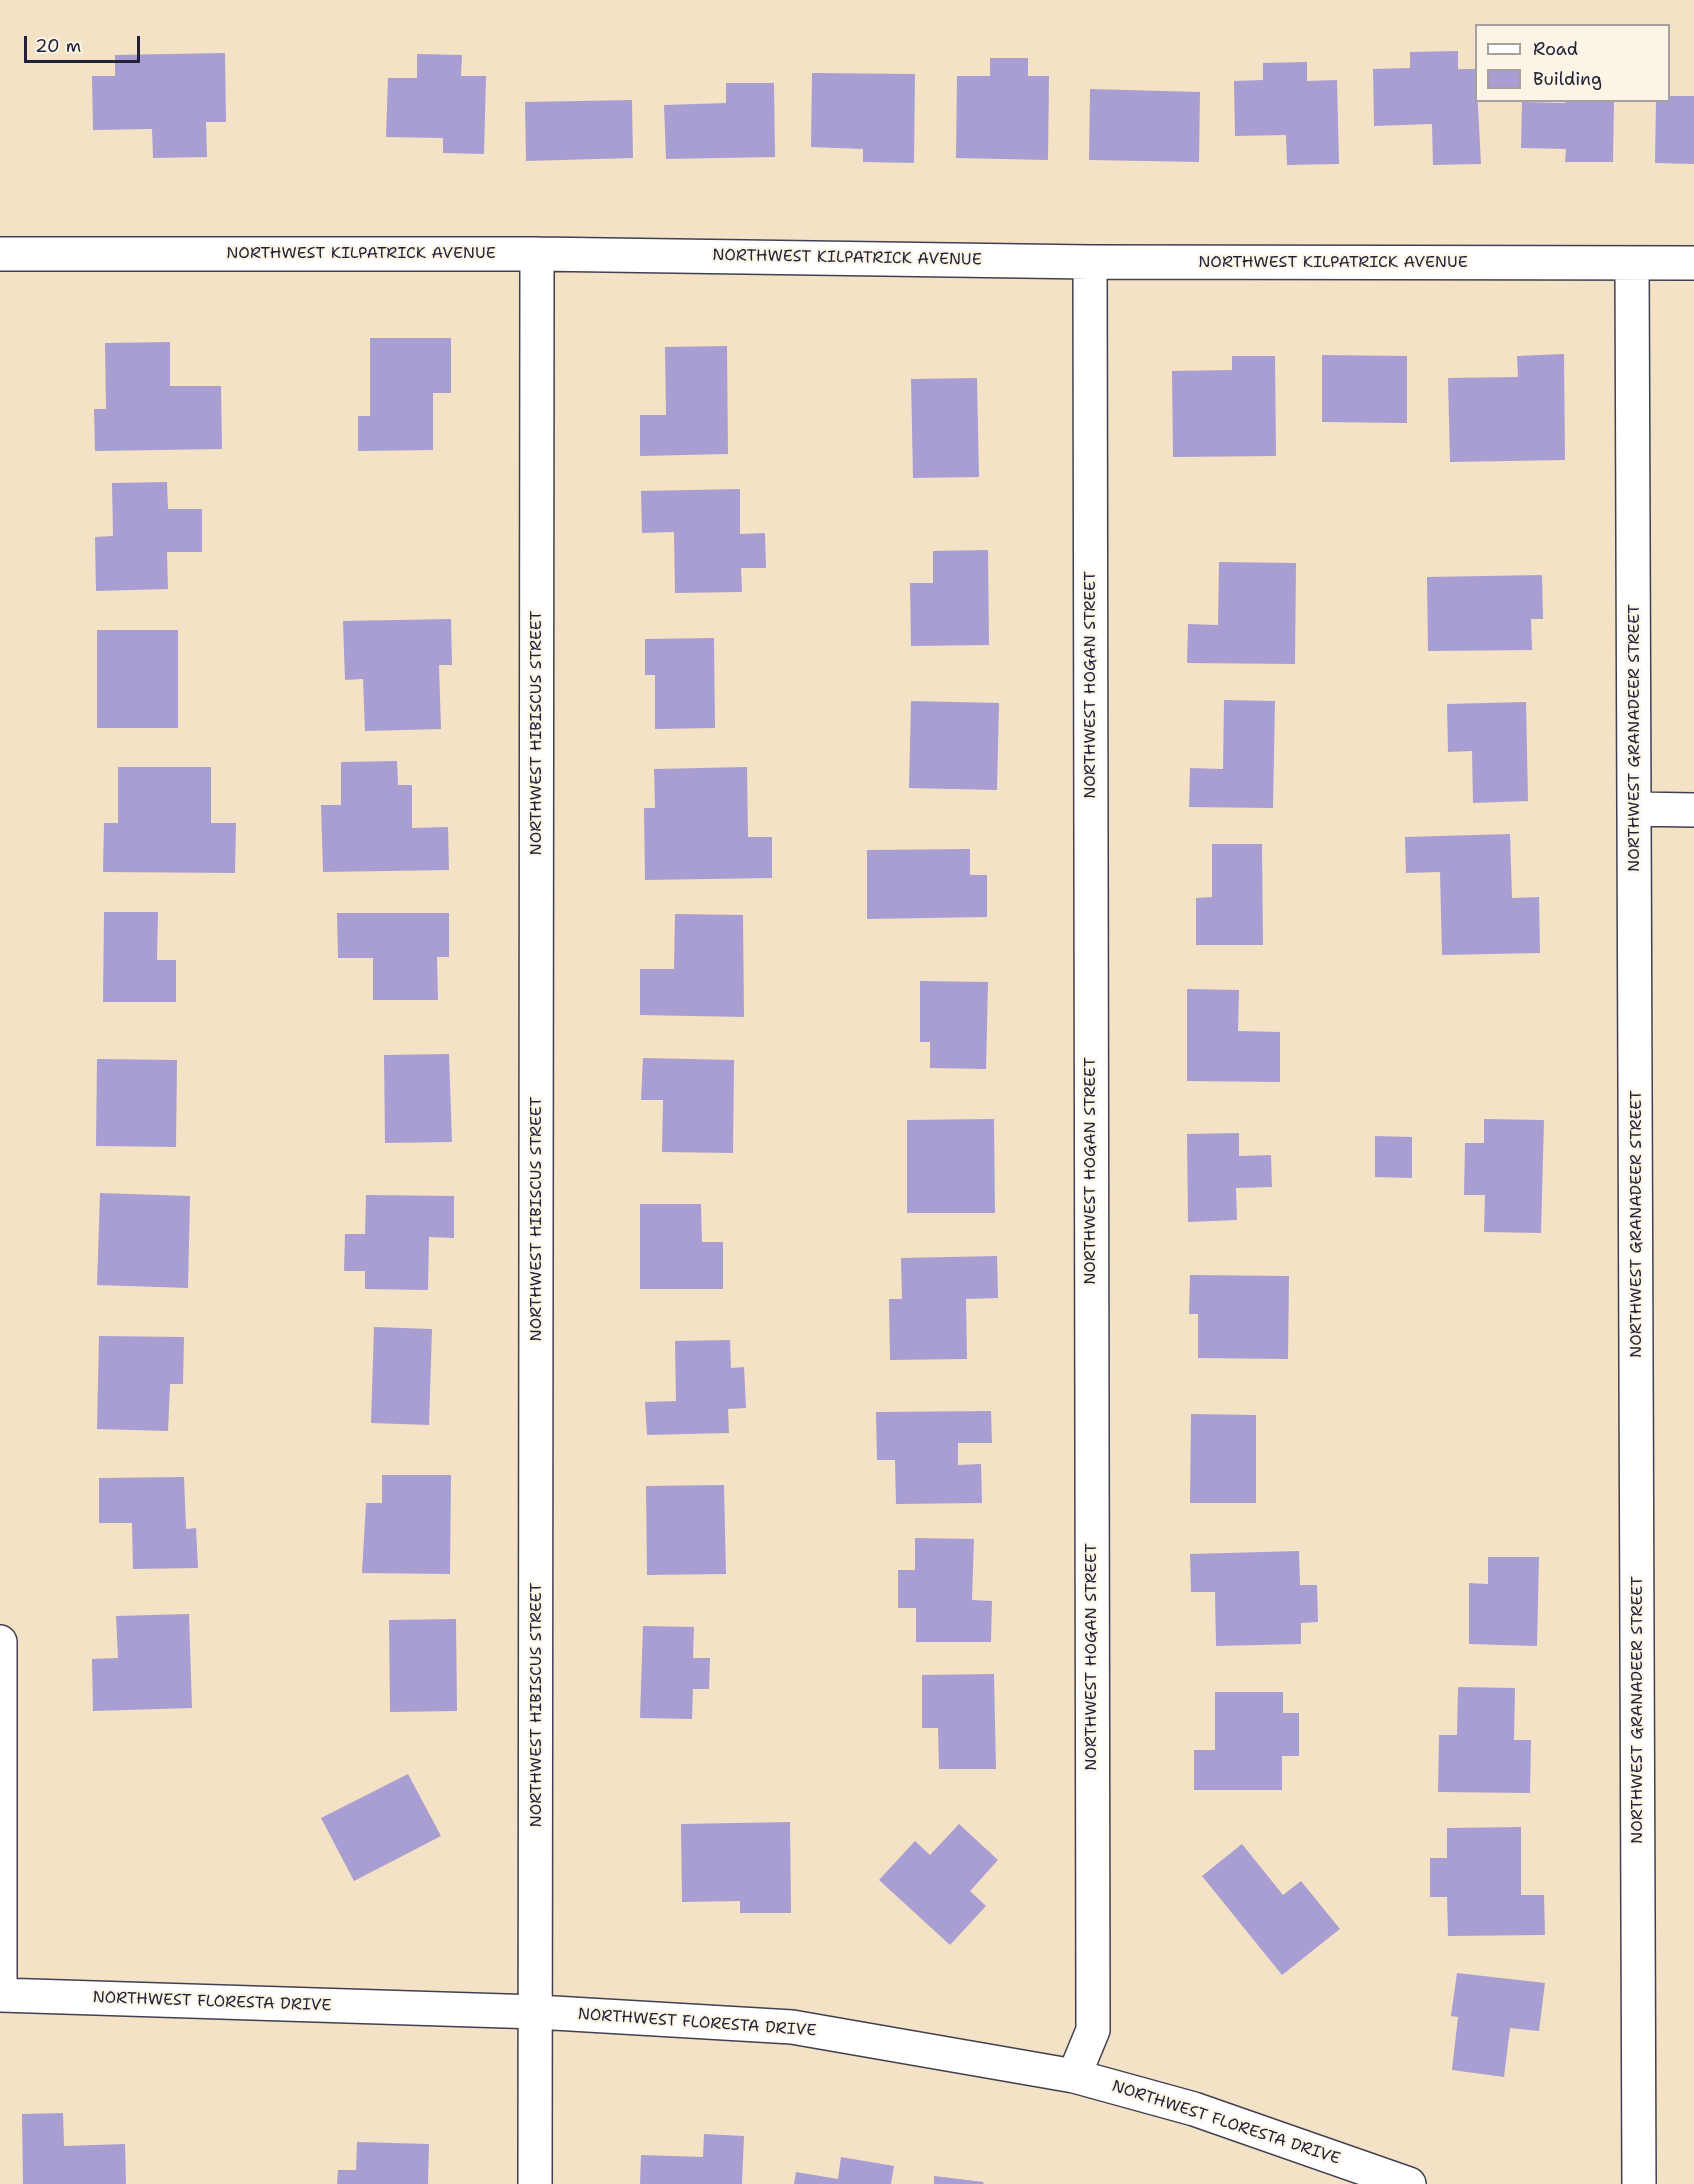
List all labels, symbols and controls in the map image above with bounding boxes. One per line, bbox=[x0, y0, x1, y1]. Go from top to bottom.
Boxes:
scale bar bbox=[27, 24, 142, 62]
legend bbox=[1475, 24, 1670, 102]
text: 20 m bbox=[35, 34, 81, 58]
text: Road bbox=[1533, 37, 1578, 61]
text: Building bbox=[1533, 67, 1602, 91]
street label: NORTHWEST KILPATRICK AVENUE bbox=[226, 244, 496, 264]
street label: NORTHWEST KILPATRICK AVENUE bbox=[712, 246, 982, 270]
street label: NORTHWEST KILPATRICK AVENUE bbox=[1198, 253, 1468, 273]
street label: NORTHWEST HOGAN STREET bbox=[1081, 571, 1101, 799]
street label: NORTHWEST GRANADEER STREET bbox=[1625, 604, 1645, 872]
street label: NORTHWEST HIBISCUS STREET bbox=[527, 611, 547, 855]
street label: NORTHWEST HOGAN STREET bbox=[1081, 1057, 1101, 1285]
street label: NORTHWEST GRANADEER STREET bbox=[1627, 1090, 1647, 1358]
street label: NORTHWEST HIBISCUS STREET bbox=[527, 1097, 547, 1341]
street label: NORTHWEST HOGAN STREET bbox=[1082, 1543, 1102, 1771]
street label: NORTHWEST GRANADEER STREET bbox=[1628, 1576, 1648, 1844]
street label: NORTHWEST HIBISCUS STREET bbox=[527, 1583, 547, 1827]
street label: NORTHWEST FLORESTA DRIVE bbox=[92, 1988, 332, 2016]
street label: NORTHWEST FLORESTA DRIVE bbox=[577, 2005, 817, 2041]
street label: NORTHWEST FLORESTA DRIVE bbox=[1109, 2077, 1343, 2169]

